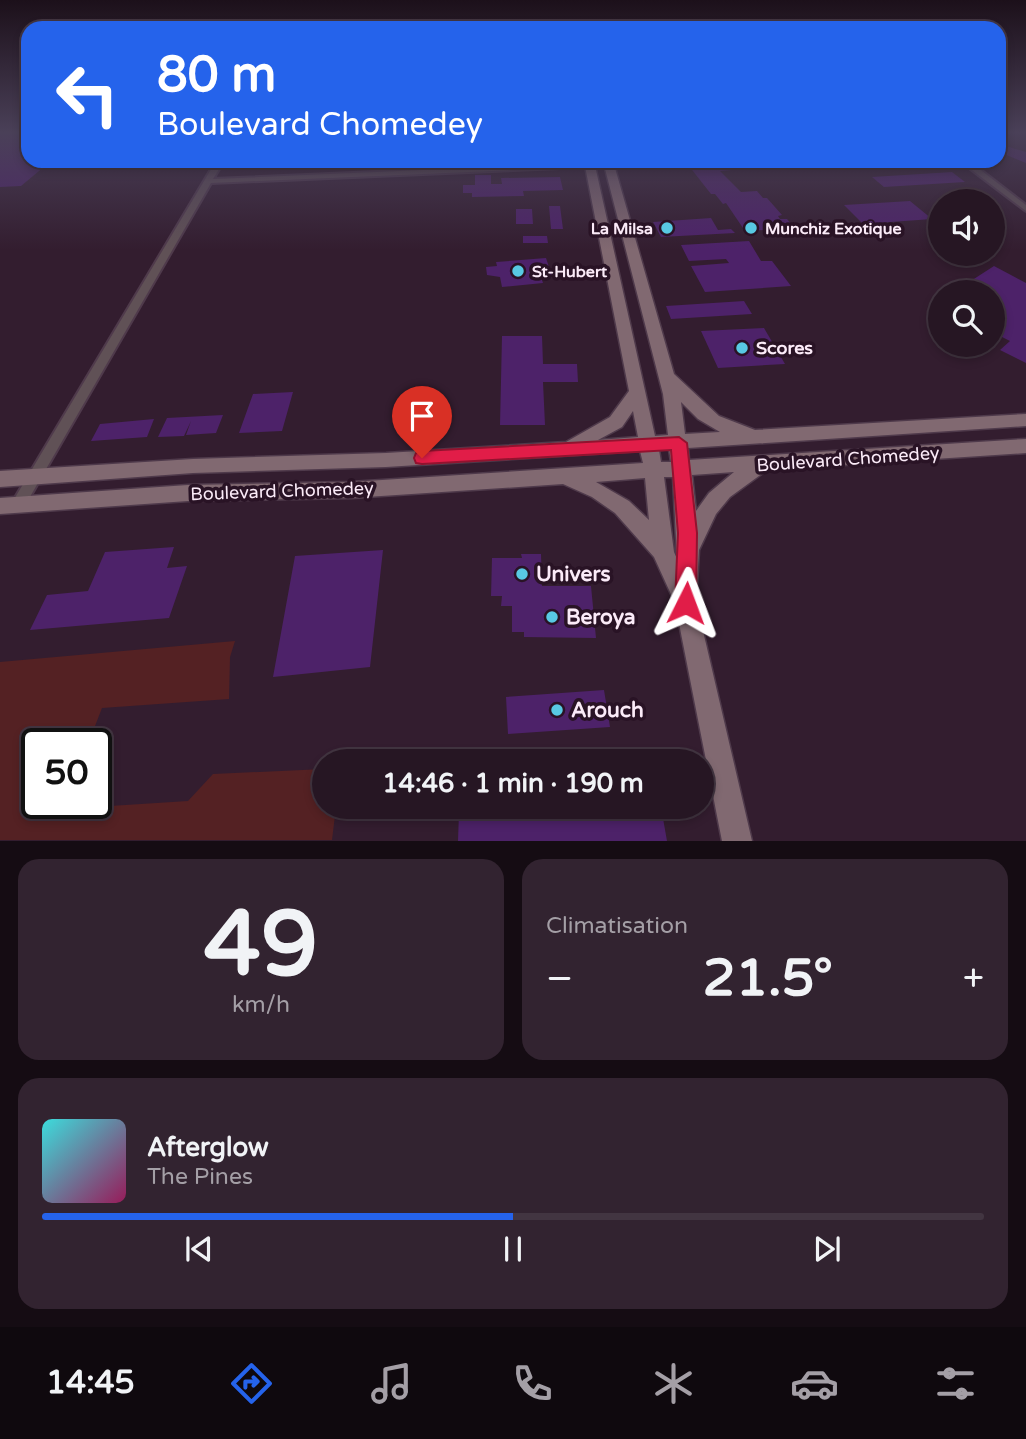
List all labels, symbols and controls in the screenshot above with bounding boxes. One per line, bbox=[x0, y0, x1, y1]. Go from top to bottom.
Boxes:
text: 80 m bbox=[157, 46, 276, 105]
icon: left bbox=[42, 49, 133, 140]
text: Boulevard Chomedey bbox=[157, 106, 483, 144]
map controls bbox=[928, 189, 1005, 357]
button: sound bbox=[928, 189, 1005, 266]
place label: La Milsa bbox=[591, 219, 653, 239]
place label: Munchiz Exotique bbox=[765, 219, 901, 239]
marker: La Milsa bbox=[659, 220, 675, 236]
marker: Munchiz Exotique bbox=[743, 220, 759, 236]
place label: St-Hubert bbox=[532, 262, 608, 282]
marker: St-Hubert bbox=[510, 263, 526, 279]
button: search bbox=[928, 280, 1005, 357]
place label: Scores bbox=[756, 337, 813, 359]
marker: Scores bbox=[734, 340, 750, 356]
pin bbox=[392, 386, 452, 458]
icon: arrive bbox=[403, 397, 441, 435]
street label: Boulevard Chomedey bbox=[756, 442, 941, 476]
street label: Boulevard Chomedey bbox=[190, 477, 374, 505]
place label: Univers bbox=[536, 562, 611, 587]
marker: Univers bbox=[514, 566, 530, 582]
position arrow bbox=[649, 566, 723, 640]
place label: Beroya bbox=[566, 605, 636, 630]
marker: Beroya bbox=[544, 609, 560, 625]
place label: Arouch bbox=[571, 698, 644, 723]
marker: Arouch bbox=[549, 702, 565, 718]
speed limit sign: 50 bbox=[21, 728, 112, 819]
text: 14:46 · 1 min · 190 m bbox=[382, 768, 644, 799]
text: 49 bbox=[204, 890, 318, 1000]
text: Climatisation bbox=[546, 912, 688, 940]
text: 21.5° bbox=[703, 947, 833, 1010]
text: − bbox=[546, 956, 573, 1002]
text: + bbox=[963, 956, 984, 1002]
text: km/h bbox=[232, 991, 290, 1019]
text: Afterglow bbox=[147, 1132, 269, 1163]
text: The Pines bbox=[147, 1163, 253, 1191]
icon: previous bbox=[180, 1230, 218, 1268]
icon: pause bbox=[494, 1230, 532, 1268]
icon: next bbox=[808, 1230, 846, 1268]
icon: directions bbox=[227, 1359, 276, 1408]
icon: music bbox=[367, 1359, 416, 1408]
icon: phone bbox=[508, 1359, 557, 1408]
icon: climate bbox=[649, 1359, 698, 1408]
icon: car bbox=[790, 1359, 839, 1408]
icon: filters bbox=[931, 1359, 980, 1408]
text: 14:45 bbox=[46, 1364, 135, 1402]

